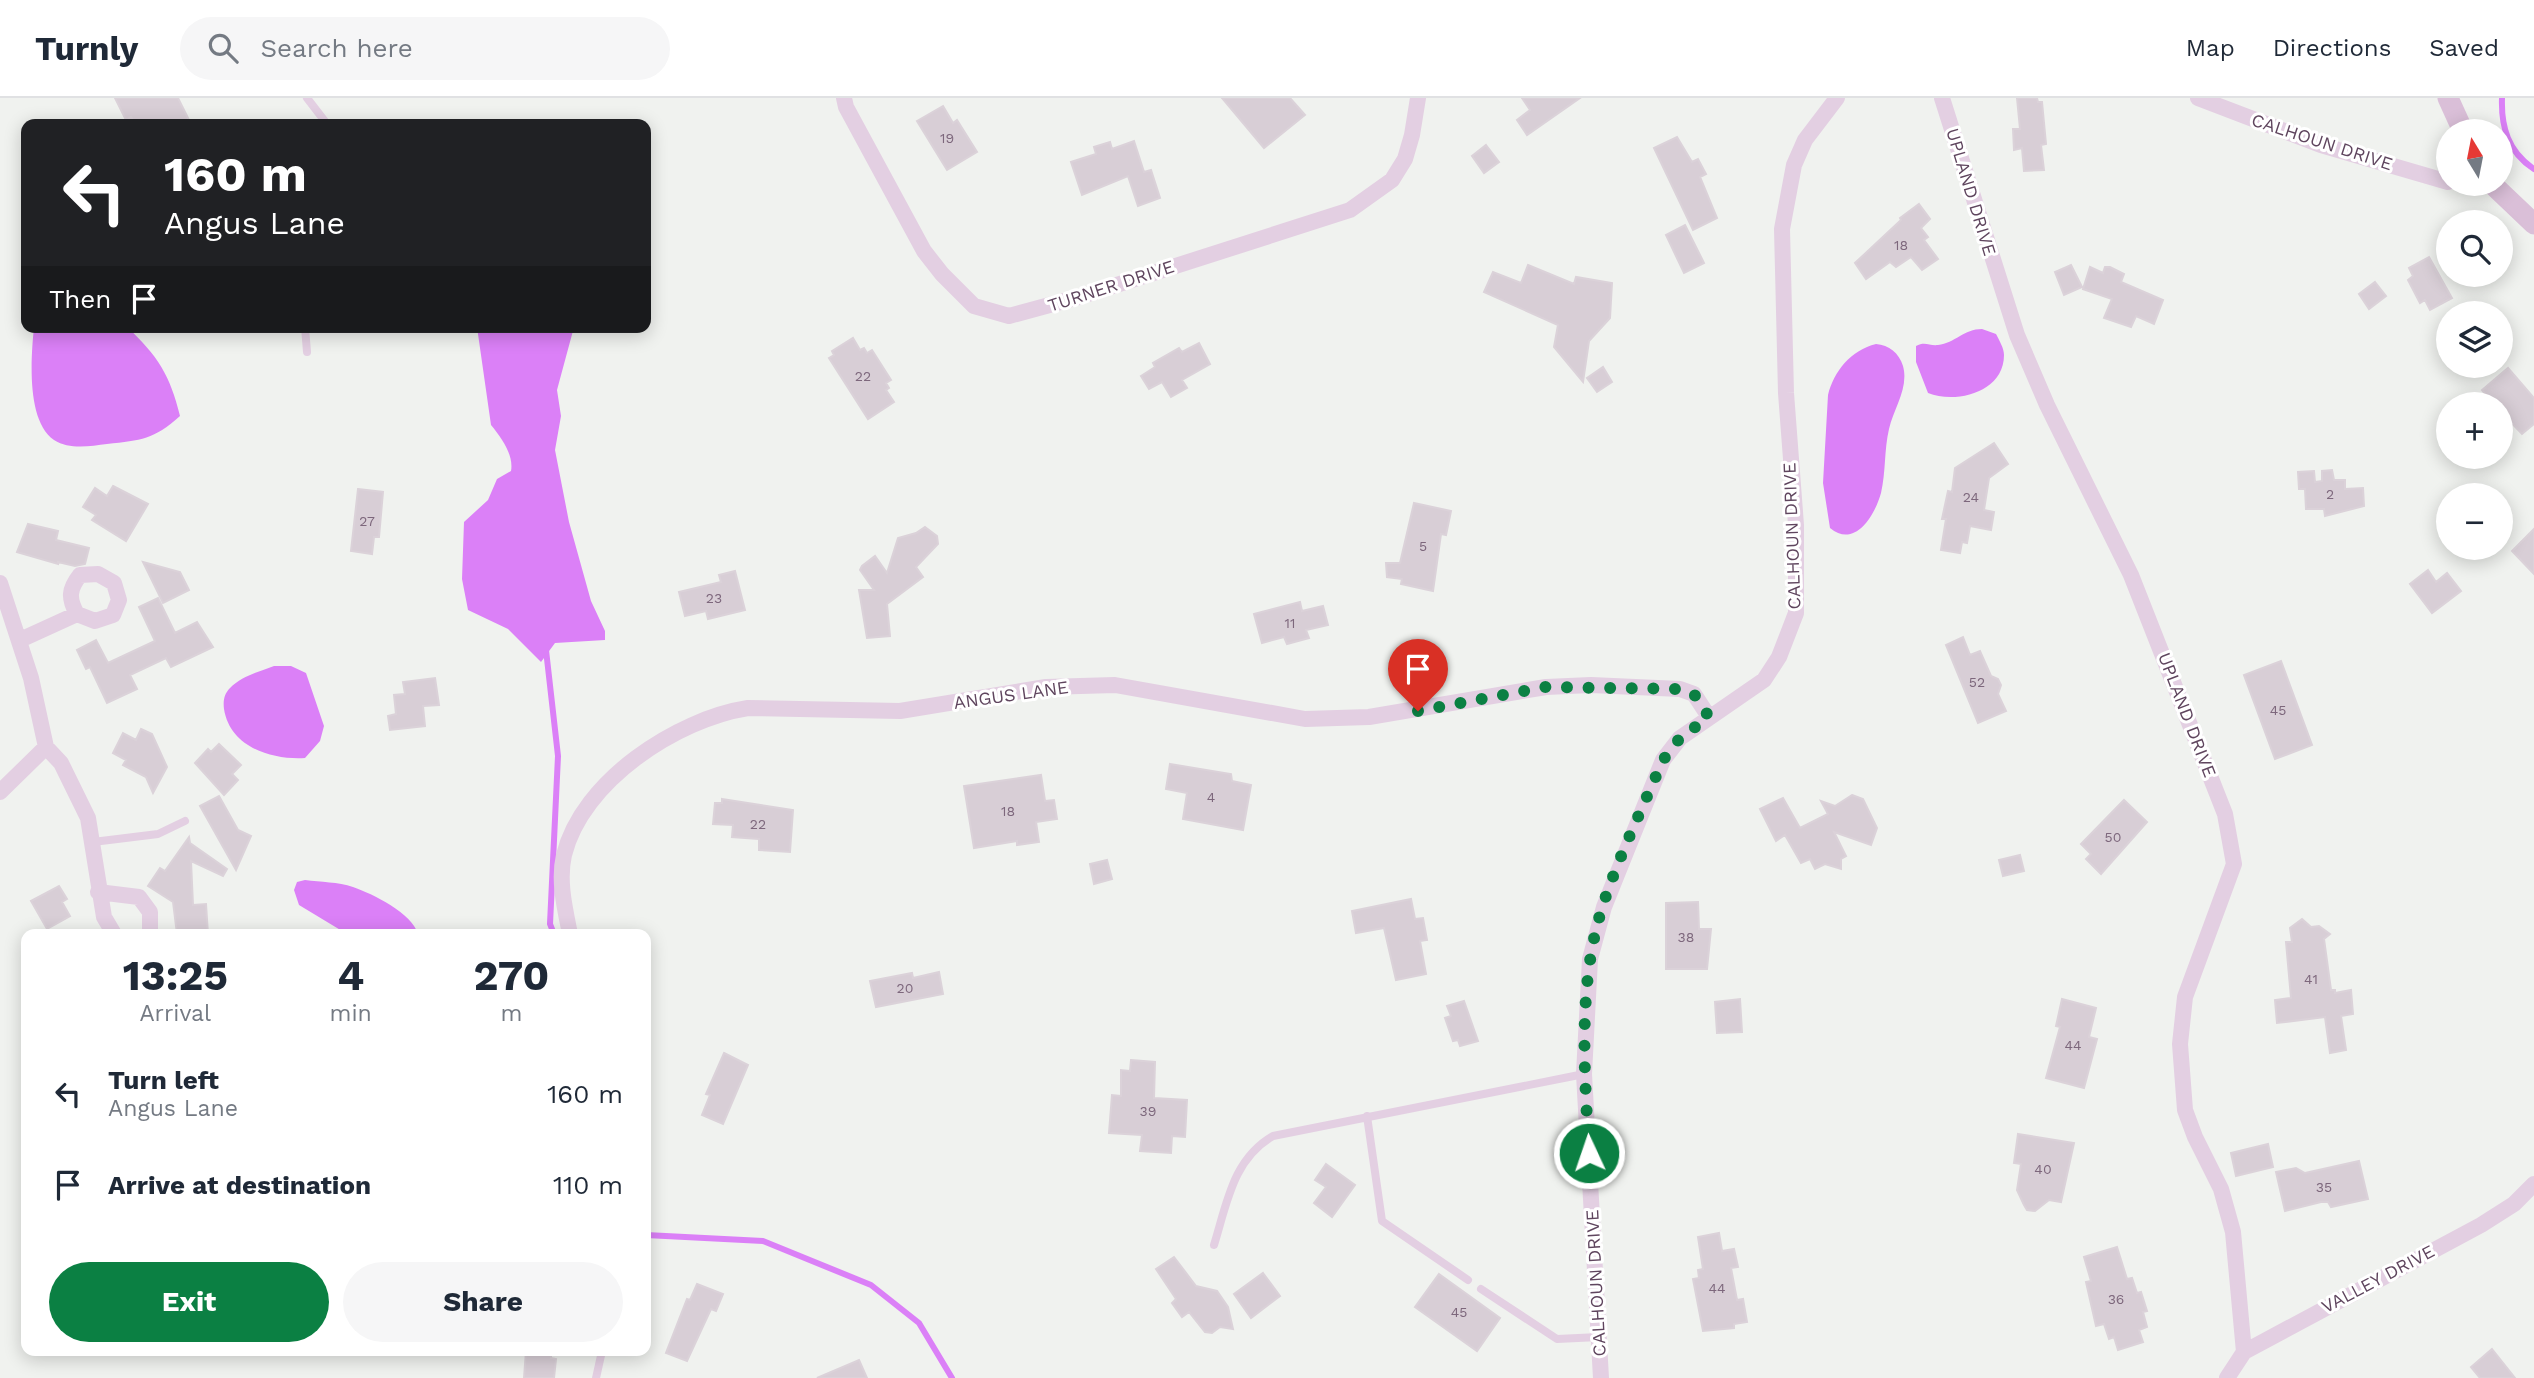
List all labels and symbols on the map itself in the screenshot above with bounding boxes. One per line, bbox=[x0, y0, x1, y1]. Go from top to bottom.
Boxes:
street label: CALHOUN DRIVE bbox=[2249, 109, 2395, 174]
north arrow bbox=[2436, 119, 2513, 196]
street label: UPLAND DRIVE bbox=[1942, 126, 2001, 258]
house number: 19 bbox=[940, 130, 954, 146]
house number: 18 bbox=[1894, 237, 1908, 253]
street label: TURNER DRIVE bbox=[1045, 255, 1177, 316]
house number: 22 bbox=[855, 368, 871, 384]
street label: CALHOUN DRIVE bbox=[1778, 462, 1805, 610]
house number: 2 bbox=[2326, 486, 2334, 502]
house number: 24 bbox=[1963, 489, 1979, 505]
house number: 27 bbox=[359, 513, 375, 529]
house number: 5 bbox=[1419, 538, 1427, 554]
house number: 23 bbox=[706, 590, 722, 606]
house number: 11 bbox=[1285, 615, 1295, 631]
pin bbox=[1388, 639, 1448, 711]
street label: UPLAND DRIVE bbox=[2154, 649, 2221, 780]
house number: 52 bbox=[1969, 674, 1985, 690]
street label: ANGUS LANE bbox=[952, 676, 1070, 713]
house number: 45 bbox=[2270, 702, 2286, 718]
house number: 4 bbox=[1207, 789, 1215, 805]
house number: 18 bbox=[1001, 803, 1015, 819]
house number: 22 bbox=[750, 816, 766, 832]
house number: 50 bbox=[2105, 829, 2121, 845]
house number: 38 bbox=[1678, 929, 1694, 945]
house number: 41 bbox=[2304, 971, 2318, 987]
house number: 20 bbox=[897, 980, 913, 996]
house number: 44 bbox=[2064, 1037, 2082, 1053]
house number: 39 bbox=[1140, 1103, 1156, 1119]
position arrow bbox=[1552, 1116, 1626, 1190]
house number: 40 bbox=[2034, 1161, 2052, 1177]
house number: 35 bbox=[2316, 1179, 2332, 1195]
street label: CALHOUN DRIVE bbox=[1581, 1209, 1610, 1357]
street label: VALLEY DRIVE bbox=[2318, 1240, 2438, 1317]
house number: 44 bbox=[1708, 1280, 1726, 1296]
house number: 36 bbox=[2108, 1291, 2124, 1307]
house number: 45 bbox=[1451, 1304, 1467, 1320]

